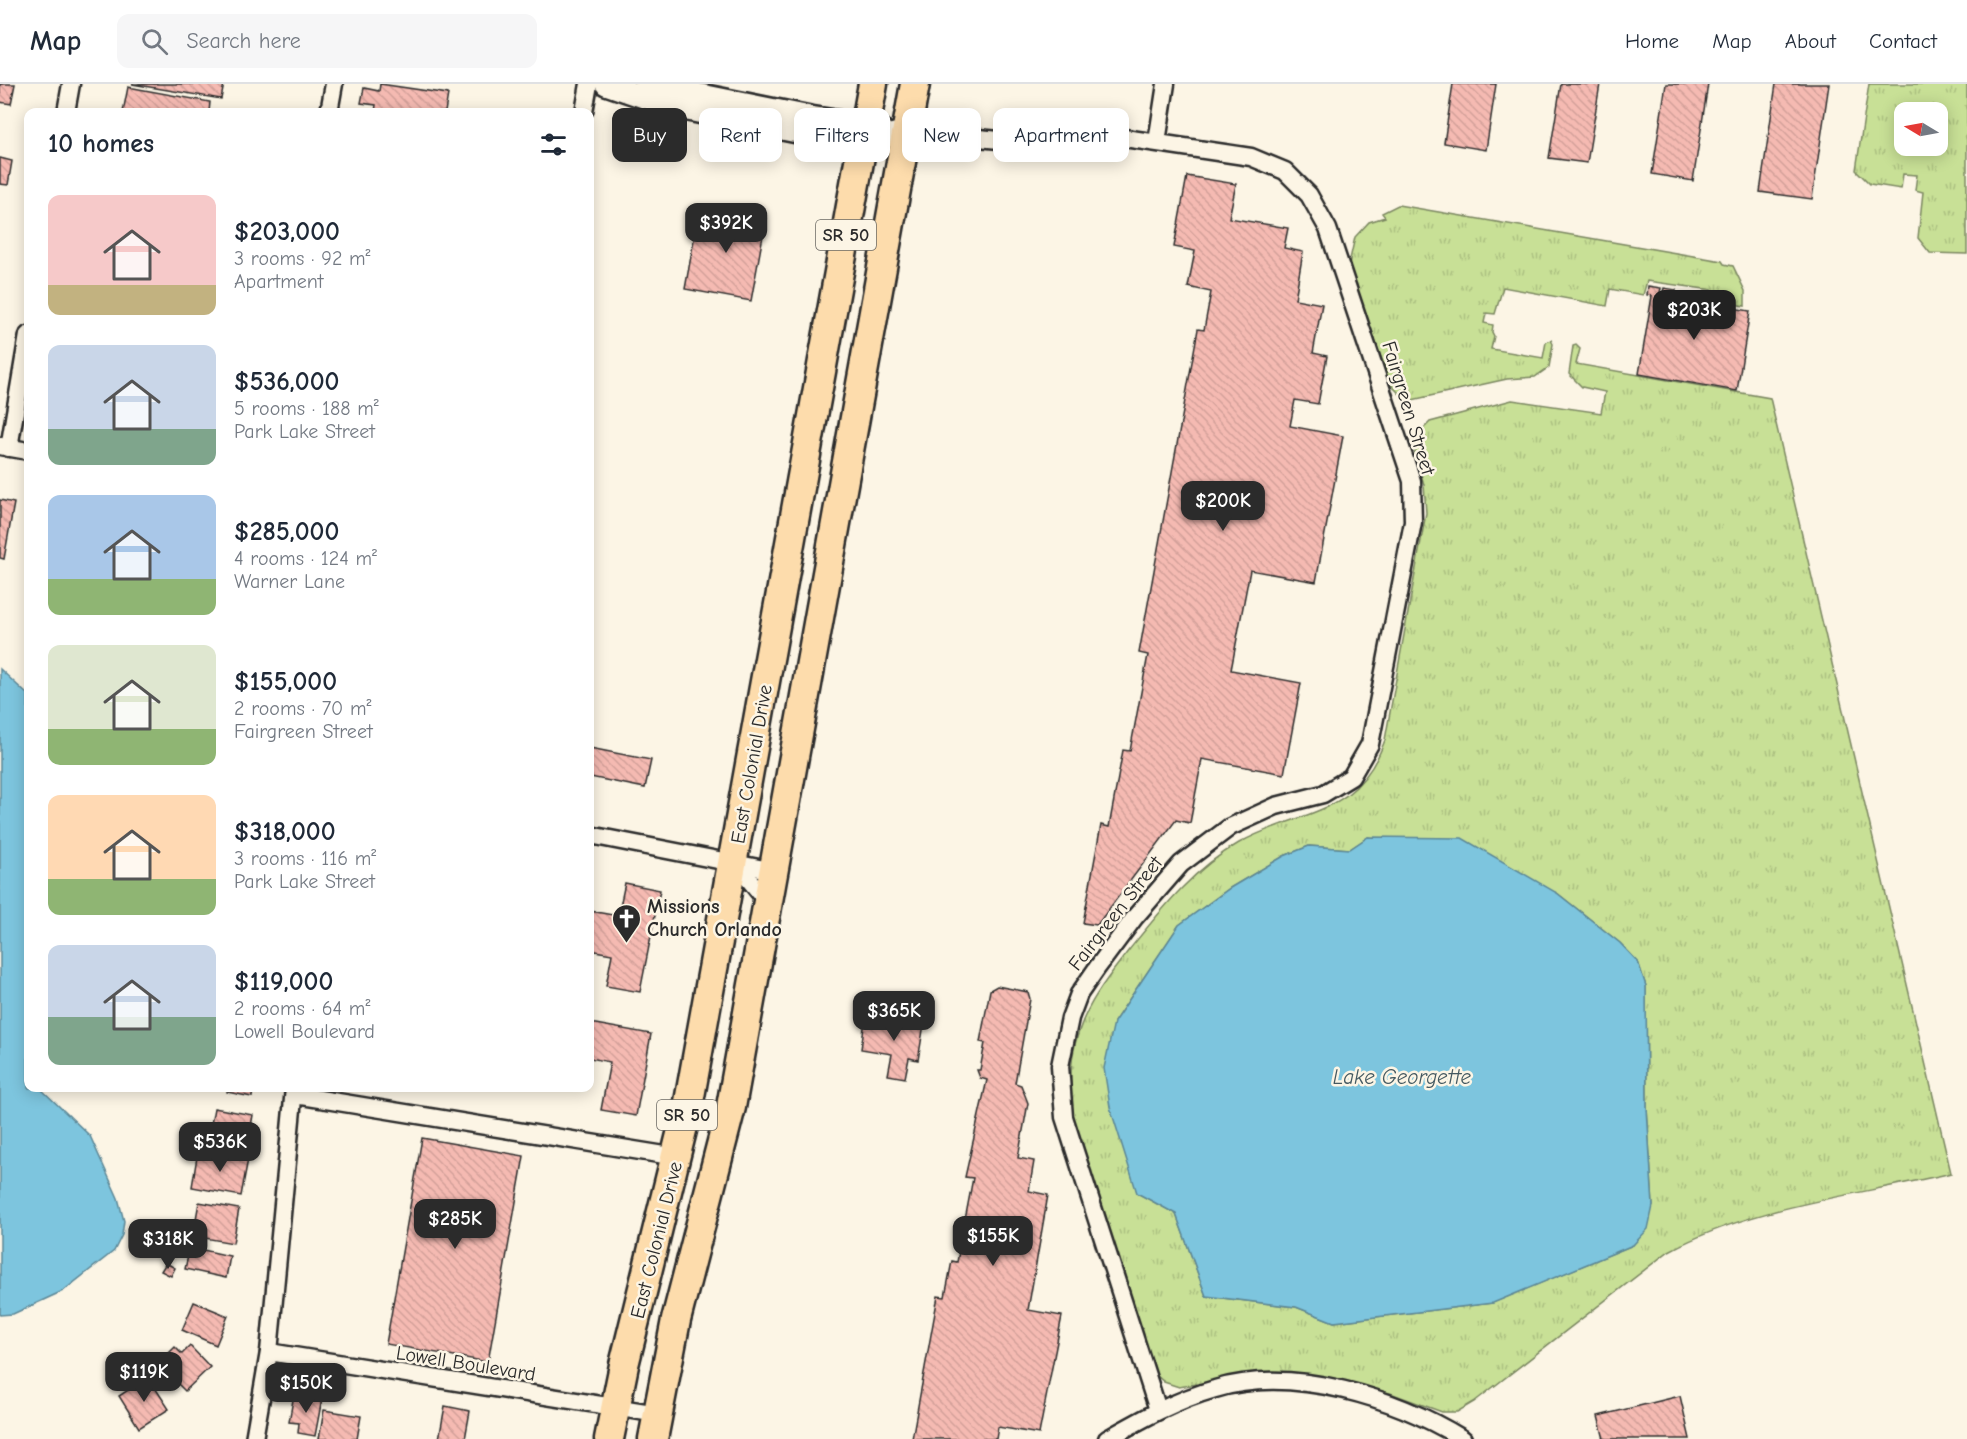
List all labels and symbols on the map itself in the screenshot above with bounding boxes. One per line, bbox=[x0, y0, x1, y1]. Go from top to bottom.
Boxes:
north arrow bbox=[1894, 102, 1948, 156]
pin: $392K bbox=[684, 203, 768, 254]
road number: SR 50 bbox=[816, 220, 876, 250]
pin: $203K bbox=[1652, 290, 1736, 341]
street label: Fairgreen Street bbox=[1377, 339, 1440, 479]
pin: $200K bbox=[1181, 481, 1265, 532]
street label: East Colonial Drive bbox=[726, 683, 777, 845]
street label: Fairgreen Street bbox=[1064, 851, 1168, 975]
place label: Missions Church Orlando bbox=[647, 895, 782, 941]
church icon: Missions Church Orlando bbox=[610, 902, 642, 944]
pin: $365K bbox=[852, 991, 936, 1042]
water label: Lake Georgette bbox=[1333, 1065, 1472, 1089]
road number: SR 50 bbox=[657, 1100, 717, 1130]
pin: $536K bbox=[178, 1122, 262, 1173]
street label: East Colonial Drive bbox=[626, 1159, 687, 1321]
pin: $285K bbox=[413, 1199, 497, 1250]
pin: $155K bbox=[951, 1216, 1035, 1267]
pin: $318K bbox=[126, 1219, 210, 1270]
street label: Lowell Boulevard bbox=[395, 1341, 537, 1386]
pin: $119K bbox=[102, 1352, 186, 1403]
pin: $150K bbox=[264, 1363, 348, 1414]

